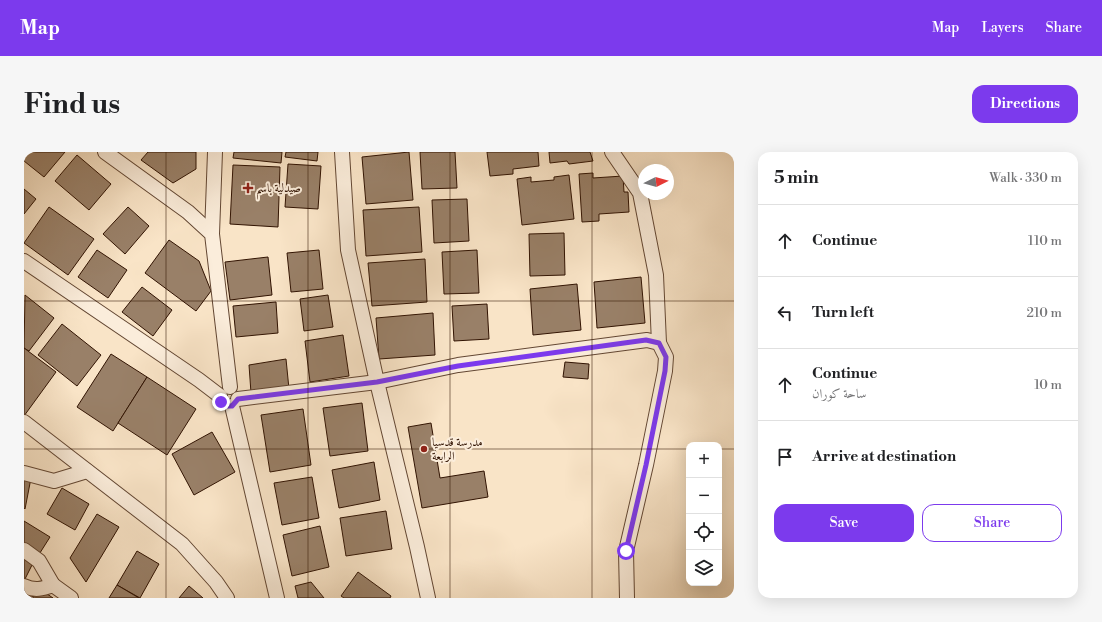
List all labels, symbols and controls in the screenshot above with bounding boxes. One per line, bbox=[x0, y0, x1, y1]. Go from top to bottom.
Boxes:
text: Map bbox=[20, 16, 60, 40]
text: Map bbox=[932, 19, 959, 37]
text: Layers bbox=[981, 19, 1024, 37]
text: Share bbox=[1046, 19, 1082, 37]
button: Directions bbox=[972, 85, 1078, 123]
text: Find us bbox=[24, 87, 120, 122]
north arrow bbox=[638, 164, 674, 200]
text: 5 min bbox=[774, 167, 819, 189]
text: Walk · 330 m bbox=[989, 170, 1062, 186]
place label: صيدلية باسم bbox=[256, 181, 301, 200]
marker: صيدلية باسم bbox=[243, 183, 253, 193]
icon: ahead bbox=[774, 230, 796, 252]
text: Continue bbox=[812, 231, 877, 250]
text: 110 m bbox=[1028, 233, 1062, 249]
icon: left bbox=[774, 302, 796, 324]
text: Turn left bbox=[812, 303, 874, 322]
text: 210 m bbox=[1027, 305, 1062, 321]
text: Continue bbox=[812, 364, 877, 383]
icon: ahead bbox=[774, 374, 796, 396]
text: 10 m bbox=[1034, 377, 1062, 393]
text: ساحة كوران bbox=[812, 386, 866, 402]
route end bbox=[212, 393, 230, 411]
place label: مدرسة قدسيا الرابعة bbox=[432, 435, 483, 464]
map controls bbox=[686, 442, 722, 586]
button: + bbox=[686, 442, 722, 478]
marker: مدرسة قدسيا الرابعة bbox=[419, 444, 429, 454]
icon: arrive bbox=[774, 446, 796, 468]
text: Arrive at destination bbox=[812, 447, 956, 466]
button: − bbox=[686, 478, 722, 514]
button: Save bbox=[774, 504, 914, 542]
button: Share bbox=[922, 504, 1062, 542]
button: locate bbox=[686, 514, 722, 550]
route start bbox=[617, 542, 635, 560]
button: layers bbox=[686, 550, 722, 586]

